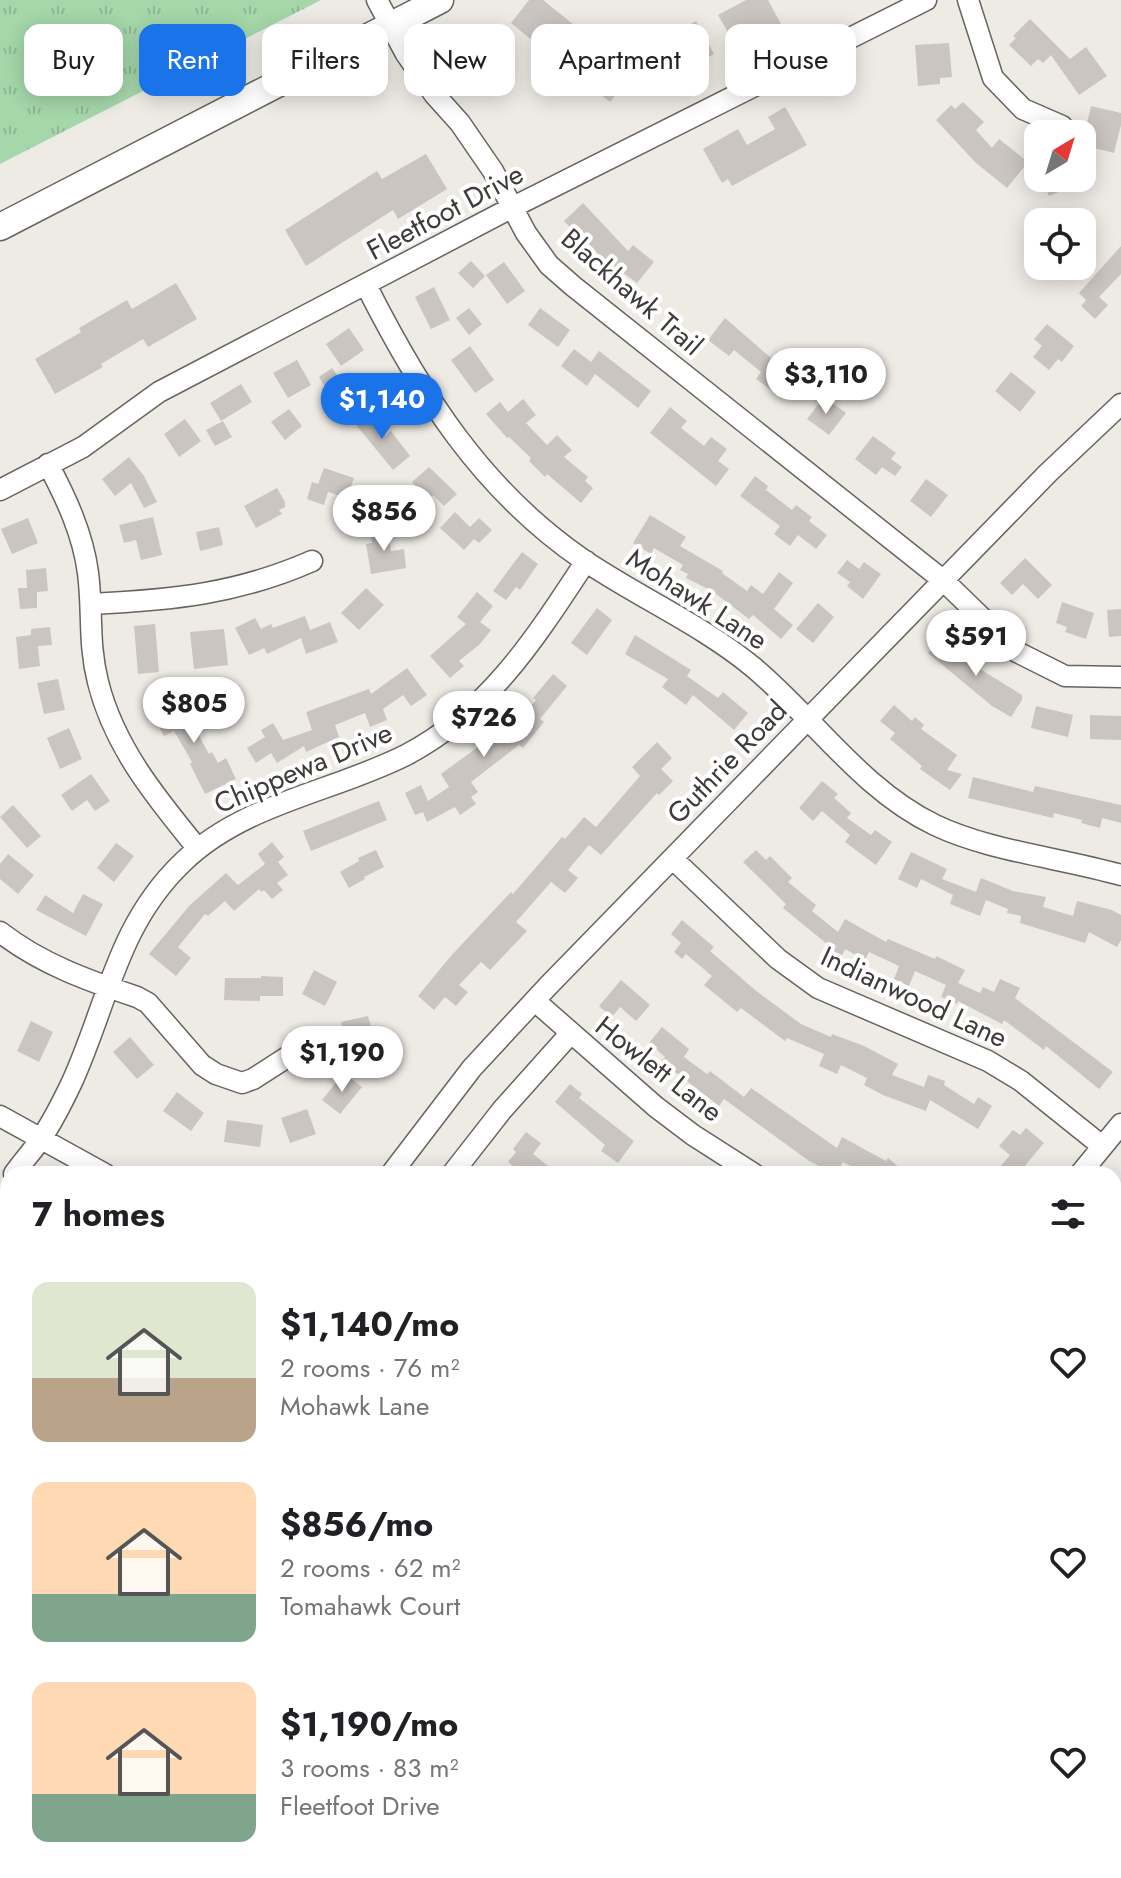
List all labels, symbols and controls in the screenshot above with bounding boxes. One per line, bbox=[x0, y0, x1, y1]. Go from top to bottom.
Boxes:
chip: Buy bbox=[24, 24, 123, 96]
chip: Rent bbox=[139, 24, 246, 96]
chip: Filters bbox=[262, 24, 388, 96]
chip: New bbox=[404, 24, 515, 96]
chip: Apartment bbox=[531, 24, 709, 96]
chip: House bbox=[725, 24, 856, 96]
north arrow bbox=[1024, 120, 1096, 192]
map controls bbox=[1024, 120, 1096, 280]
street label: Fleetfoot Drive bbox=[359, 154, 531, 270]
button: locate bbox=[1024, 208, 1096, 280]
street label: Blackhawk Trail bbox=[552, 219, 712, 365]
pin: $3,110 bbox=[761, 348, 891, 416]
text: $3,110 bbox=[784, 355, 868, 393]
pin: $1,140 bbox=[317, 373, 447, 441]
text: $1,140 bbox=[339, 380, 425, 418]
pin: $856 bbox=[337, 485, 431, 553]
text: $856 bbox=[351, 492, 417, 530]
street label: Mohawk Lane bbox=[618, 538, 776, 660]
pin: $591 bbox=[929, 610, 1023, 678]
text: $591 bbox=[944, 617, 1008, 655]
pin: $805 bbox=[147, 677, 241, 745]
text: $805 bbox=[161, 684, 227, 722]
pin: $726 bbox=[437, 691, 531, 759]
street label: Guthrie Road bbox=[657, 691, 797, 833]
text: $726 bbox=[451, 698, 517, 736]
street label: Chippewa Drive bbox=[207, 712, 399, 824]
street label: Indianwood Lane bbox=[814, 936, 1014, 1058]
street label: Howlett Lane bbox=[587, 1006, 731, 1132]
pin: $1,190 bbox=[277, 1026, 407, 1094]
text: $1,190 bbox=[299, 1033, 385, 1071]
text: 7 homes bbox=[32, 1190, 165, 1239]
icon: filters bbox=[1046, 1192, 1090, 1236]
text: $1,140/mo bbox=[280, 1300, 459, 1349]
icon: home bbox=[96, 1314, 192, 1410]
icon: heart bbox=[1046, 1340, 1090, 1384]
text: 2 rooms · 76 m² bbox=[280, 1349, 459, 1387]
text: Mohawk Lane bbox=[280, 1387, 429, 1425]
text: $856/mo bbox=[280, 1500, 433, 1549]
icon: home bbox=[96, 1514, 192, 1610]
icon: heart bbox=[1046, 1540, 1090, 1584]
text: 2 rooms · 62 m² bbox=[280, 1549, 461, 1587]
text: Tomahawk Court bbox=[280, 1587, 460, 1625]
text: $1,190/mo bbox=[280, 1700, 458, 1749]
icon: home bbox=[96, 1714, 192, 1810]
icon: heart bbox=[1046, 1740, 1090, 1784]
text: 3 rooms · 83 m² bbox=[280, 1749, 459, 1787]
text: Fleetfoot Drive bbox=[280, 1787, 440, 1825]

